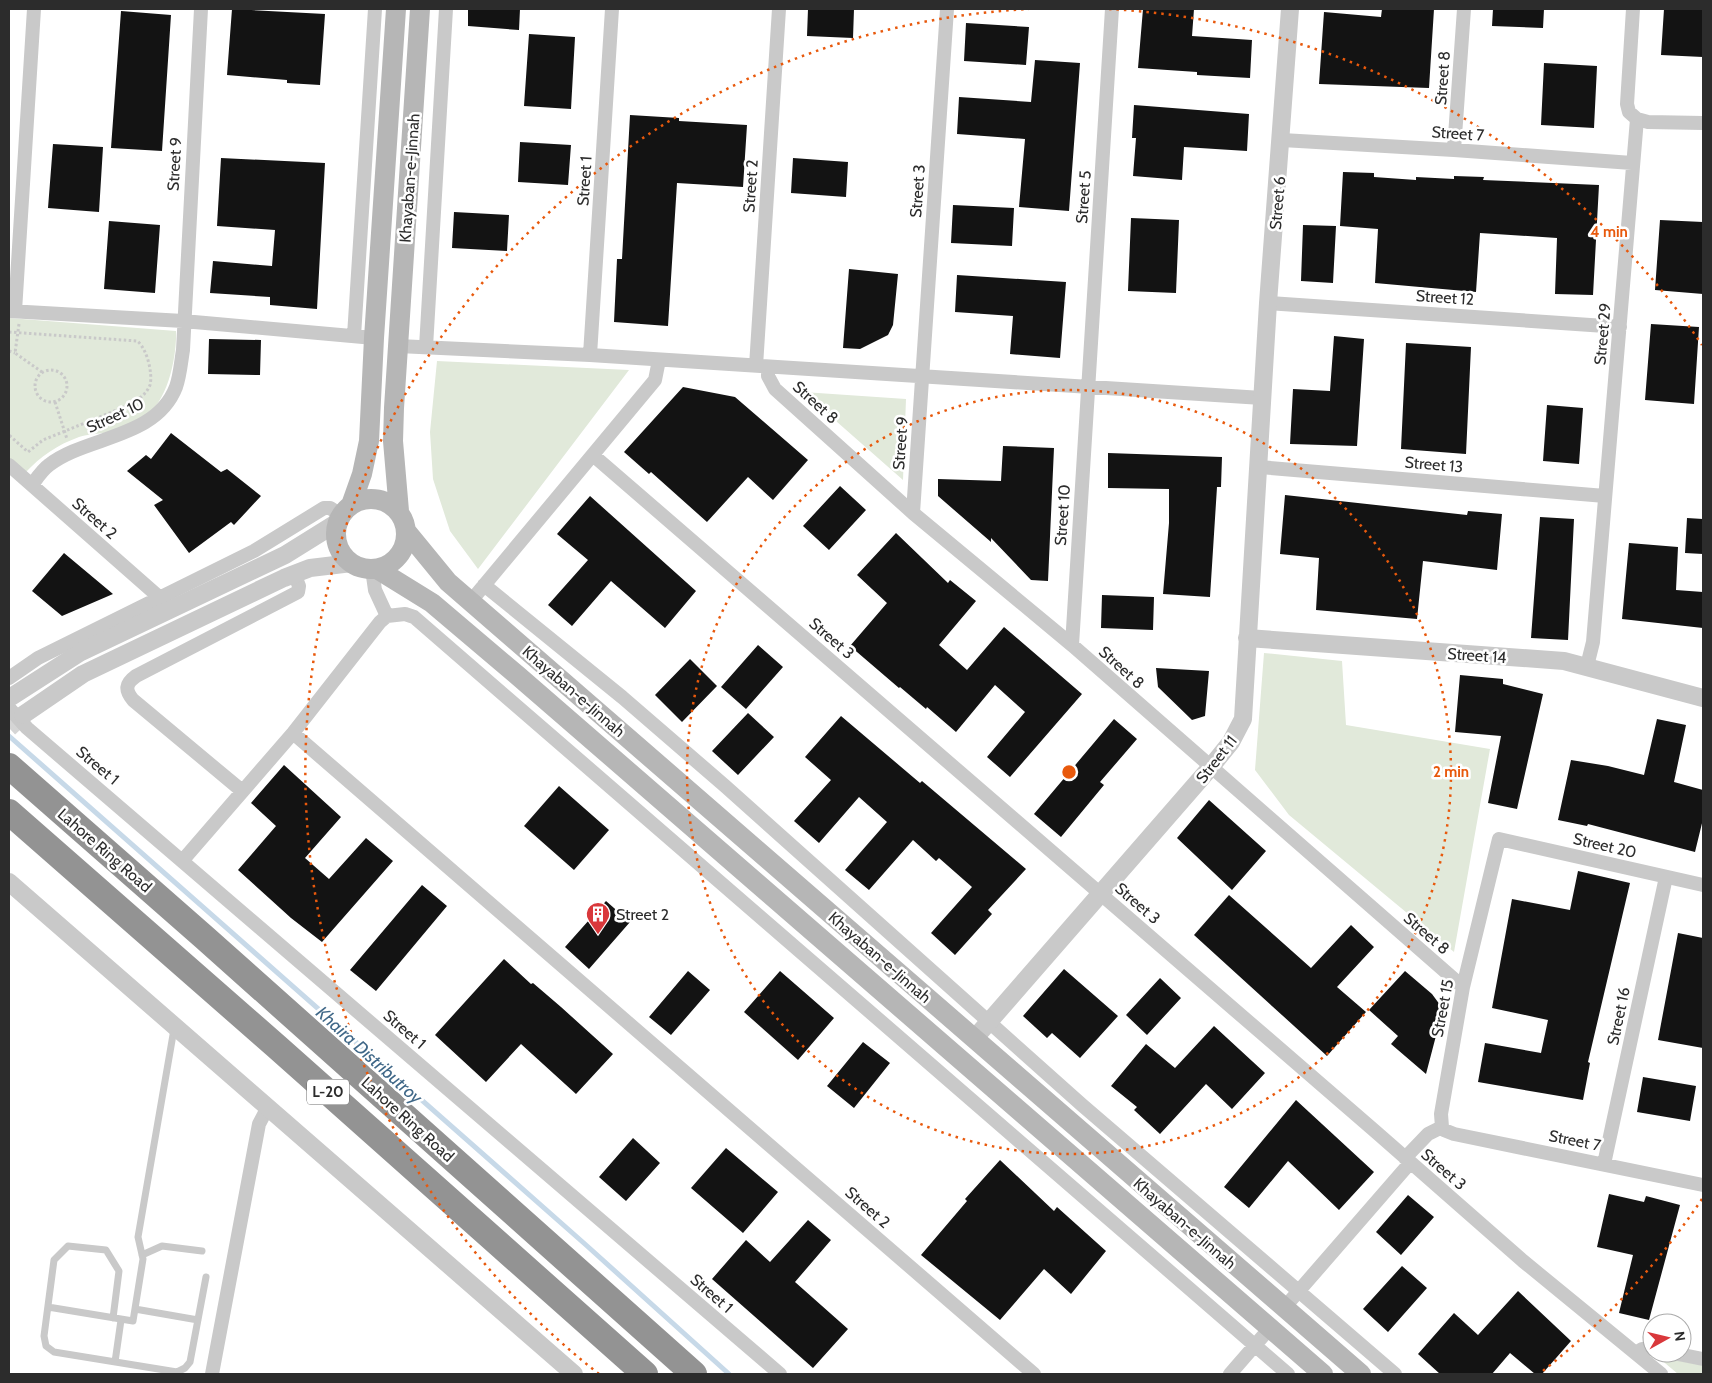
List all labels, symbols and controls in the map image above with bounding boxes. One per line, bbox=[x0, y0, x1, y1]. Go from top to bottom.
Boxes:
street label: Street 8 bbox=[1431, 50, 1454, 106]
street label: Khayaban-e-Jinnah bbox=[396, 113, 423, 243]
street label: Street 7 bbox=[1431, 122, 1485, 145]
street label: Street 9 bbox=[164, 137, 185, 191]
street label: Street 1 bbox=[573, 155, 596, 207]
street label: Street 2 bbox=[739, 159, 762, 213]
street label: Street 3 bbox=[906, 164, 929, 218]
street label: Street 5 bbox=[1072, 170, 1095, 224]
street label: Street 6 bbox=[1266, 175, 1289, 231]
text: 4 min bbox=[1590, 223, 1628, 241]
street label: Street 12 bbox=[1415, 286, 1475, 309]
street label: Street 29 bbox=[1590, 302, 1615, 366]
street label: Street 8 bbox=[789, 377, 842, 428]
street label: Street 10 bbox=[84, 394, 147, 437]
street label: Street 9 bbox=[889, 416, 912, 471]
street label: Street 13 bbox=[1404, 452, 1464, 477]
street label: Street 10 bbox=[1051, 484, 1074, 546]
street label: Street 2 bbox=[68, 494, 121, 543]
street label: Street 3 bbox=[805, 614, 858, 663]
street label: Khayaban-e-Jinnah bbox=[519, 642, 629, 741]
street label: Street 8 bbox=[1095, 642, 1148, 693]
street label: Street 14 bbox=[1447, 644, 1507, 667]
street label: Street 11 bbox=[1192, 732, 1241, 787]
street label: Street 1 bbox=[72, 742, 123, 789]
centre of rings bbox=[1060, 763, 1078, 781]
text: 2 min bbox=[1433, 763, 1469, 781]
street label: Lahore Ring Road bbox=[54, 805, 155, 896]
street label: Street 20 bbox=[1571, 829, 1638, 862]
street label: Street 3 bbox=[1111, 879, 1164, 928]
building icon: Street 2 bbox=[585, 901, 611, 935]
place label: Street 2 bbox=[616, 905, 669, 924]
street label: Khayaban-e-Jinnah bbox=[825, 908, 935, 1007]
street label: Street 8 bbox=[1400, 908, 1453, 958]
street label: Street 15 bbox=[1428, 978, 1457, 1039]
street label: Street 16 bbox=[1603, 985, 1634, 1047]
water label: Khaira Distributroy bbox=[311, 1002, 427, 1109]
street label: Street 1 bbox=[380, 1006, 430, 1053]
street label: Lahore Ring Road bbox=[357, 1073, 458, 1166]
road number: L-20 bbox=[307, 1080, 349, 1104]
street label: Street 7 bbox=[1547, 1126, 1603, 1155]
street label: Street 3 bbox=[1417, 1145, 1470, 1194]
street label: Khayaban-e-Jinnah bbox=[1130, 1174, 1240, 1273]
street label: Street 2 bbox=[841, 1183, 894, 1232]
street label: Street 1 bbox=[687, 1270, 737, 1317]
north arrow bbox=[1642, 1313, 1692, 1363]
text: N bbox=[1670, 1330, 1689, 1342]

